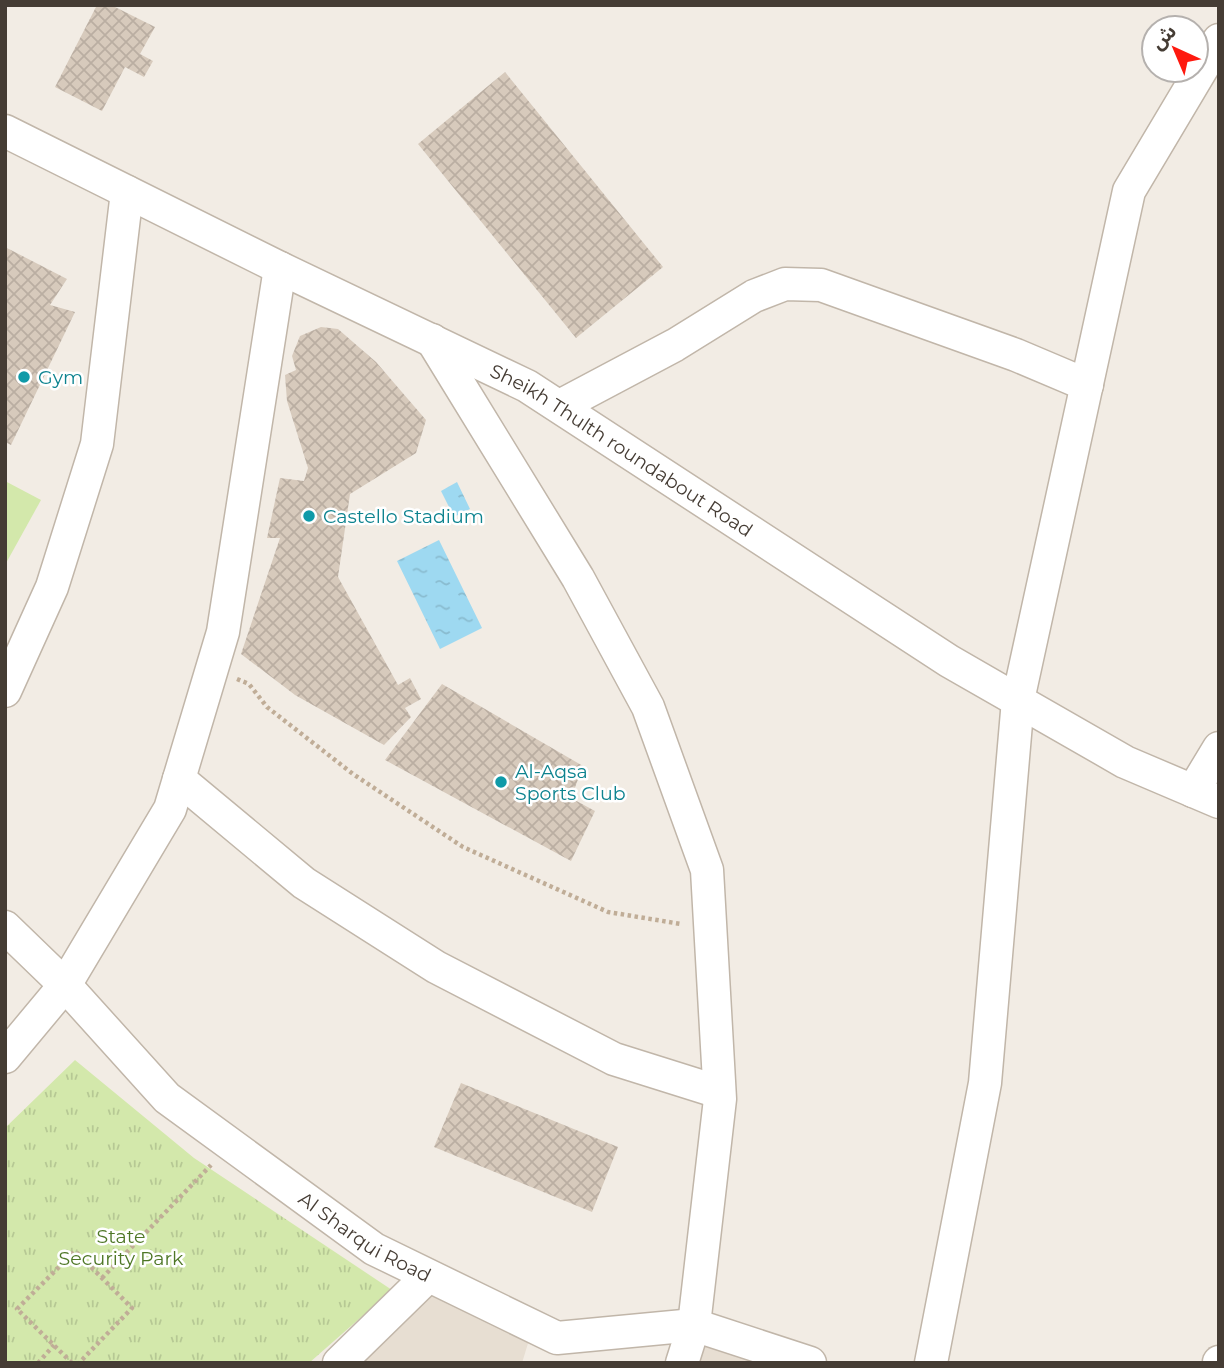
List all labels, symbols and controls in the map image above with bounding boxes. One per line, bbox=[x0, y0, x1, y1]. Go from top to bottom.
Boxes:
north arrow bbox=[1140, 14, 1210, 84]
text: ش bbox=[1146, 20, 1181, 54]
street label: Sheikh Thulth roundabout Road bbox=[486, 359, 757, 542]
place label: Gym bbox=[38, 366, 83, 389]
marker: Gym bbox=[16, 369, 32, 385]
place label: Castello Stadium bbox=[323, 505, 484, 528]
marker: Castello Stadium bbox=[301, 508, 317, 524]
place label: Al-Aqsa Sports Club bbox=[515, 760, 626, 805]
marker: Al-Aqsa Sports Club bbox=[493, 774, 509, 790]
street label: Al Sharqui Road bbox=[294, 1187, 435, 1287]
park label: State Security Park bbox=[59, 1225, 184, 1270]

